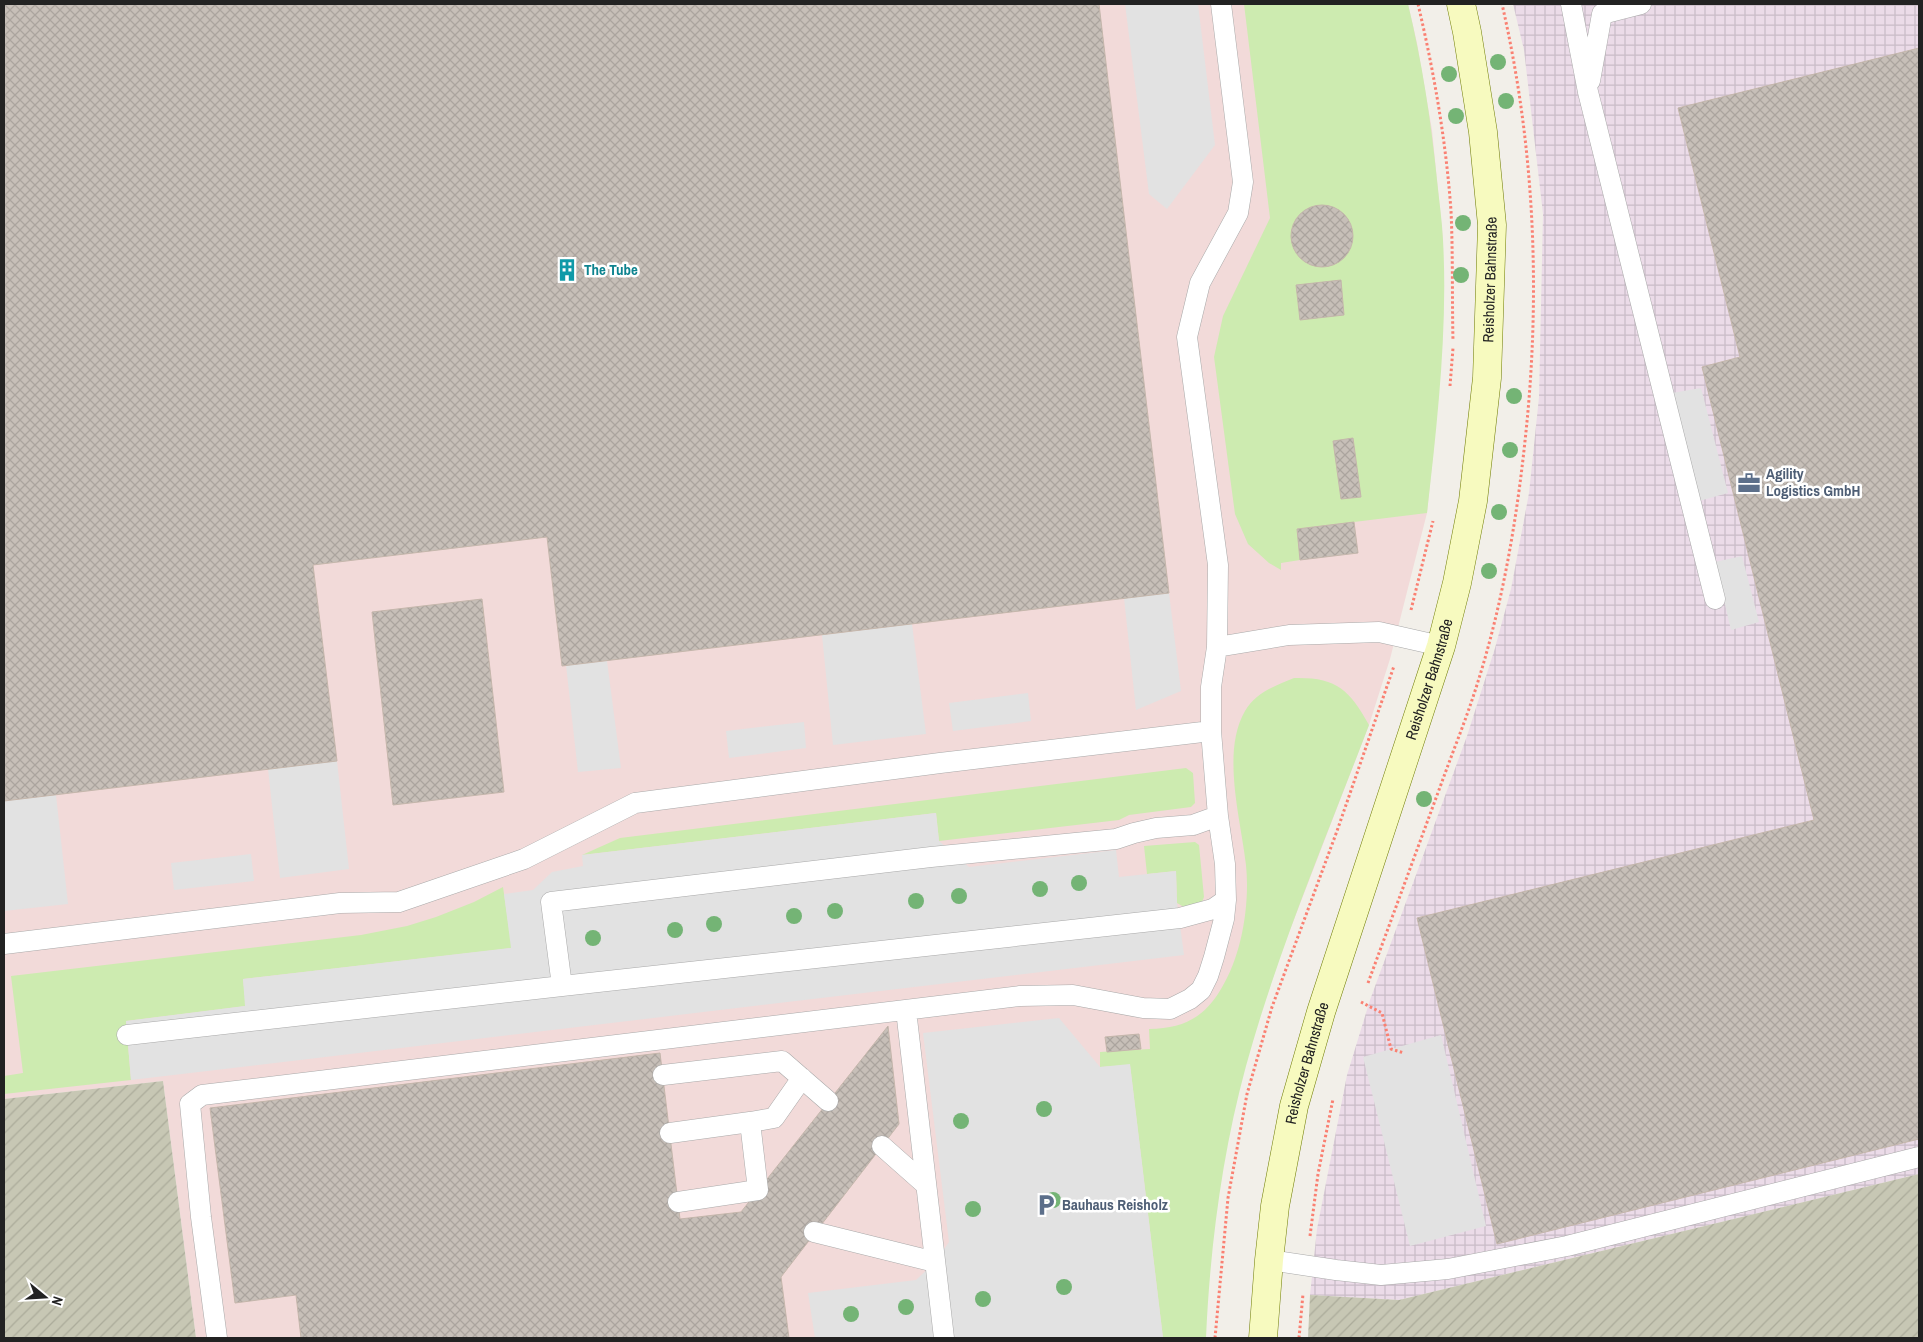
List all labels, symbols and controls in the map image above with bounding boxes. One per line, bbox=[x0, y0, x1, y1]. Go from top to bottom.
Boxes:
street label: Reisholzer Bahnstraße bbox=[1477, 216, 1502, 343]
building icon: The Tube bbox=[554, 257, 580, 283]
place label: The Tube bbox=[584, 259, 638, 280]
place label: Agility Logistics GmbH bbox=[1766, 463, 1860, 501]
office icon: Agility Logistics GmbH bbox=[1736, 470, 1762, 496]
street label: Reisholzer Bahnstraße bbox=[1400, 616, 1458, 743]
street label: Reisholzer Bahnstraße bbox=[1280, 999, 1334, 1126]
parking icon: Bauhaus Reisholz bbox=[1033, 1192, 1059, 1218]
place label: Bauhaus Reisholz bbox=[1062, 1194, 1168, 1215]
north arrow bbox=[20, 1272, 70, 1322]
text: N bbox=[48, 1294, 67, 1308]

